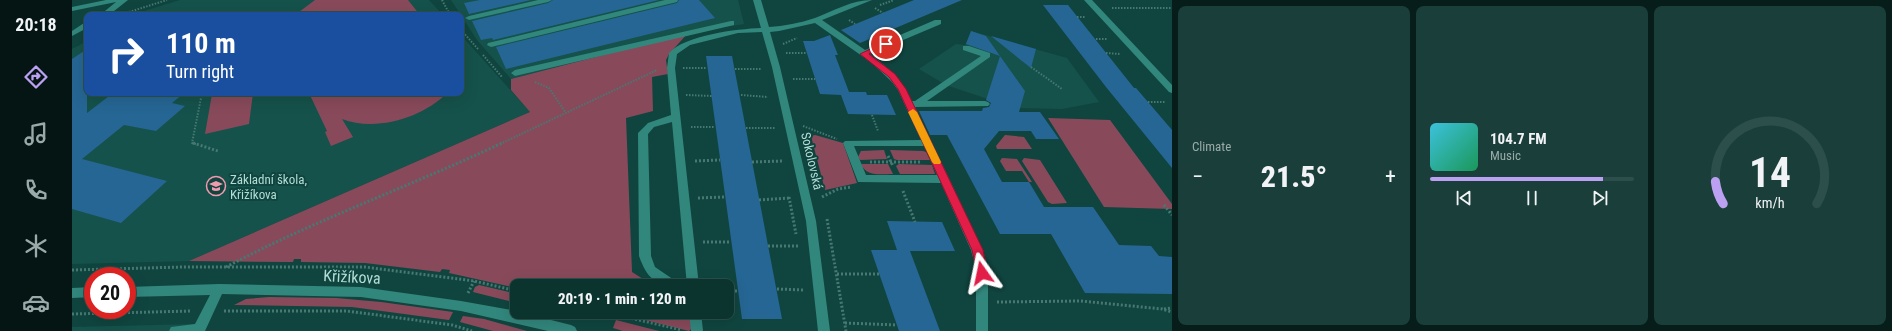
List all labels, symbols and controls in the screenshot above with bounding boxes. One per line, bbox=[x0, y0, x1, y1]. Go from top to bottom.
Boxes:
text: 20:18 bbox=[15, 14, 57, 35]
text: 110 m bbox=[166, 27, 236, 60]
pin bbox=[869, 27, 903, 61]
icon: right bbox=[100, 28, 152, 80]
icon: arrive bbox=[875, 33, 897, 55]
text: Turn right bbox=[166, 61, 234, 82]
icon: directions bbox=[22, 63, 50, 91]
icon: music bbox=[22, 120, 50, 148]
text: 104.7 FM bbox=[1490, 130, 1547, 148]
street label: Sokolovská bbox=[798, 131, 826, 191]
text: Climate bbox=[1192, 139, 1231, 154]
text: 14 bbox=[1749, 147, 1791, 196]
text: Music bbox=[1490, 148, 1521, 163]
text: 21.5° bbox=[1261, 159, 1327, 194]
text: − bbox=[1192, 164, 1203, 189]
text: + bbox=[1385, 164, 1396, 189]
place label: Základní škola, Křižíkova bbox=[230, 172, 307, 202]
school or university icon: Základní škola, Křižíkova bbox=[205, 175, 227, 197]
icon: phone bbox=[22, 176, 50, 204]
icon: previous bbox=[1453, 187, 1475, 209]
icon: pause bbox=[1521, 187, 1543, 209]
icon: next bbox=[1589, 187, 1611, 209]
text: km/h bbox=[1755, 194, 1785, 210]
icon: climate bbox=[22, 232, 50, 260]
position arrow bbox=[961, 252, 1003, 294]
street label: Křižíkova bbox=[323, 266, 381, 288]
speed limit sign: 20 bbox=[84, 267, 136, 319]
icon: car bbox=[22, 289, 50, 317]
text: 20:19 · 1 min · 120 m bbox=[558, 290, 686, 308]

